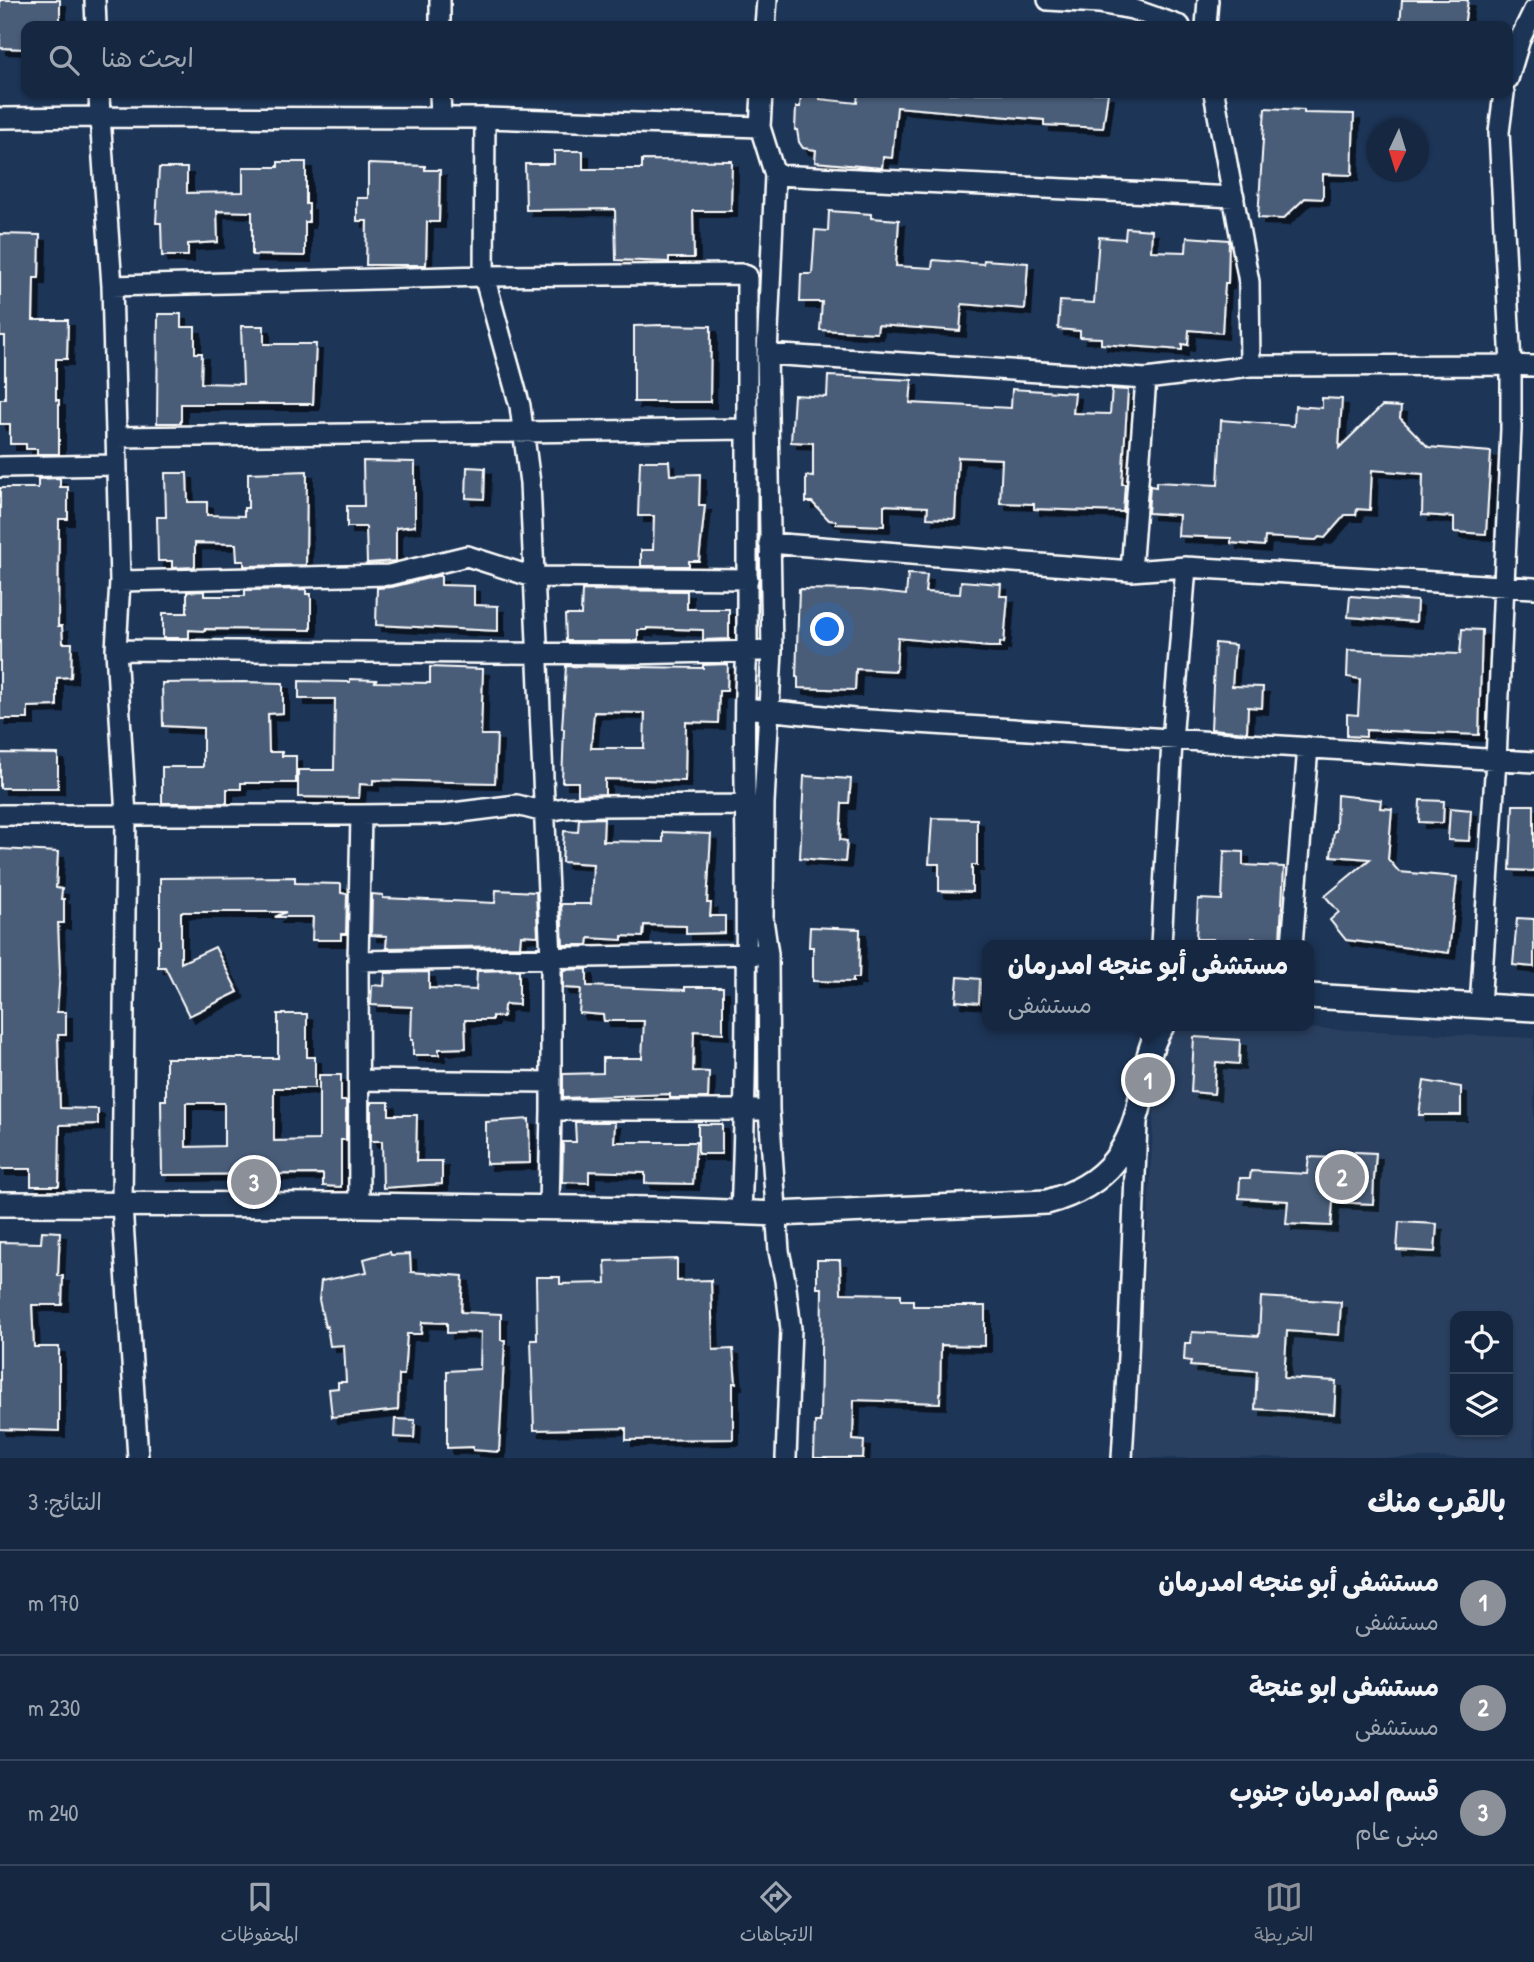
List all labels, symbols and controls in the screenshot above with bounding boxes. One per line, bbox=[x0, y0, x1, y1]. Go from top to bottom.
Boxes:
search box bbox=[21, 21, 1513, 98]
text: ابحث هنا bbox=[101, 40, 194, 75]
icon: search bbox=[45, 41, 83, 79]
north arrow bbox=[1366, 119, 1429, 182]
your location bbox=[810, 612, 844, 646]
popup bbox=[982, 940, 1314, 1031]
text: مستشفى أبو عنجه امدرمان bbox=[1008, 947, 1288, 982]
text: مستشفى bbox=[1008, 989, 1092, 1020]
pin: 1 bbox=[1125, 1054, 1171, 1106]
pin: 2 bbox=[1319, 1151, 1365, 1203]
pin: 3 bbox=[231, 1156, 277, 1208]
map controls bbox=[1450, 1311, 1513, 1437]
button: locate bbox=[1450, 1311, 1513, 1374]
button: layers bbox=[1450, 1374, 1513, 1437]
text: بالقرب منك bbox=[1368, 1481, 1506, 1521]
text: النتائج: 3 bbox=[28, 1486, 102, 1517]
text: مستشفى أبو عنجه امدرمان bbox=[1158, 1564, 1439, 1599]
text: 170 m bbox=[28, 1587, 79, 1618]
text: 1 bbox=[1479, 1587, 1487, 1618]
text: مستشفى bbox=[1355, 1606, 1439, 1637]
text: مستشفى ابو عنجة bbox=[1249, 1669, 1439, 1704]
text: 230 m bbox=[28, 1692, 80, 1723]
text: 2 bbox=[1478, 1692, 1488, 1723]
text: مستشفى bbox=[1355, 1711, 1439, 1742]
text: قسم امدرمان جنوب bbox=[1230, 1774, 1439, 1809]
text: 240 m bbox=[28, 1797, 79, 1828]
text: 3 bbox=[1478, 1797, 1488, 1828]
text: مبنى عام bbox=[1355, 1816, 1439, 1847]
tab: المحفوظات bbox=[221, 1878, 299, 1951]
tab: الاتجاهات bbox=[740, 1878, 813, 1951]
tab: الخريطة bbox=[1254, 1878, 1313, 1951]

